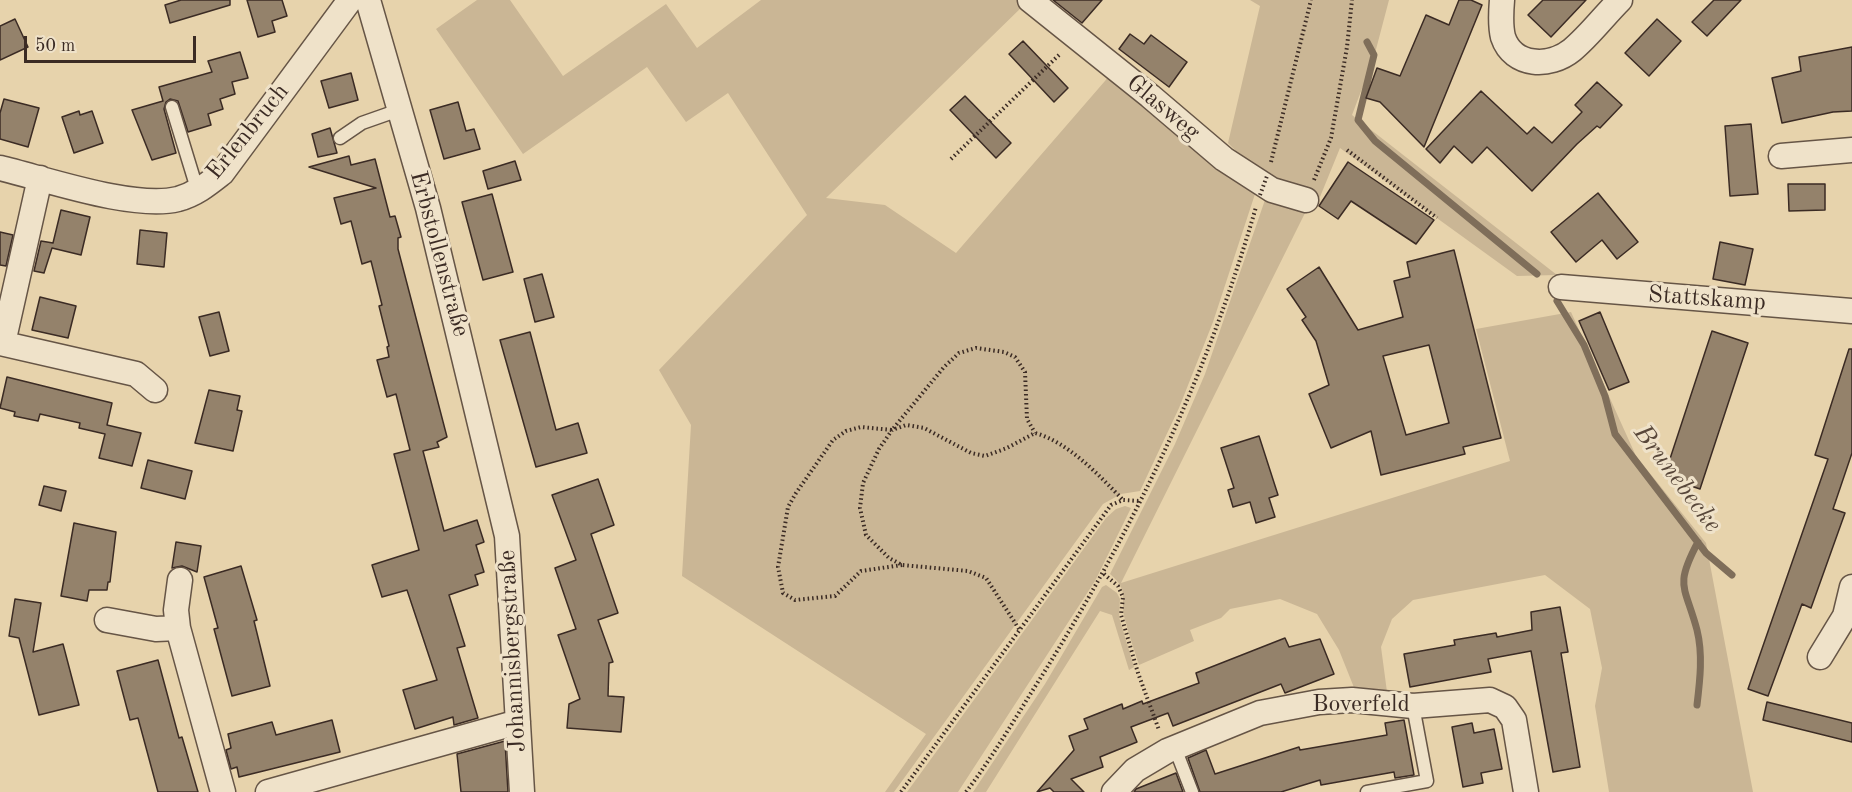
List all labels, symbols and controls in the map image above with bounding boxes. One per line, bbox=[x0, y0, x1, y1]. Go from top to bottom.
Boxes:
scale bar bbox=[27, 24, 200, 62]
text: 50 m bbox=[35, 37, 75, 55]
street label: Glasweg bbox=[1120, 69, 1206, 147]
street label: Erlenbruch bbox=[201, 78, 295, 186]
street label: Erbstollenstraße bbox=[403, 168, 475, 340]
street label: Stattskamp bbox=[1647, 281, 1767, 317]
water label: Brunebecke bbox=[1626, 419, 1728, 539]
street label: Johannisbergstraße bbox=[493, 549, 533, 753]
street label: Boverfeld bbox=[1312, 691, 1410, 719]

